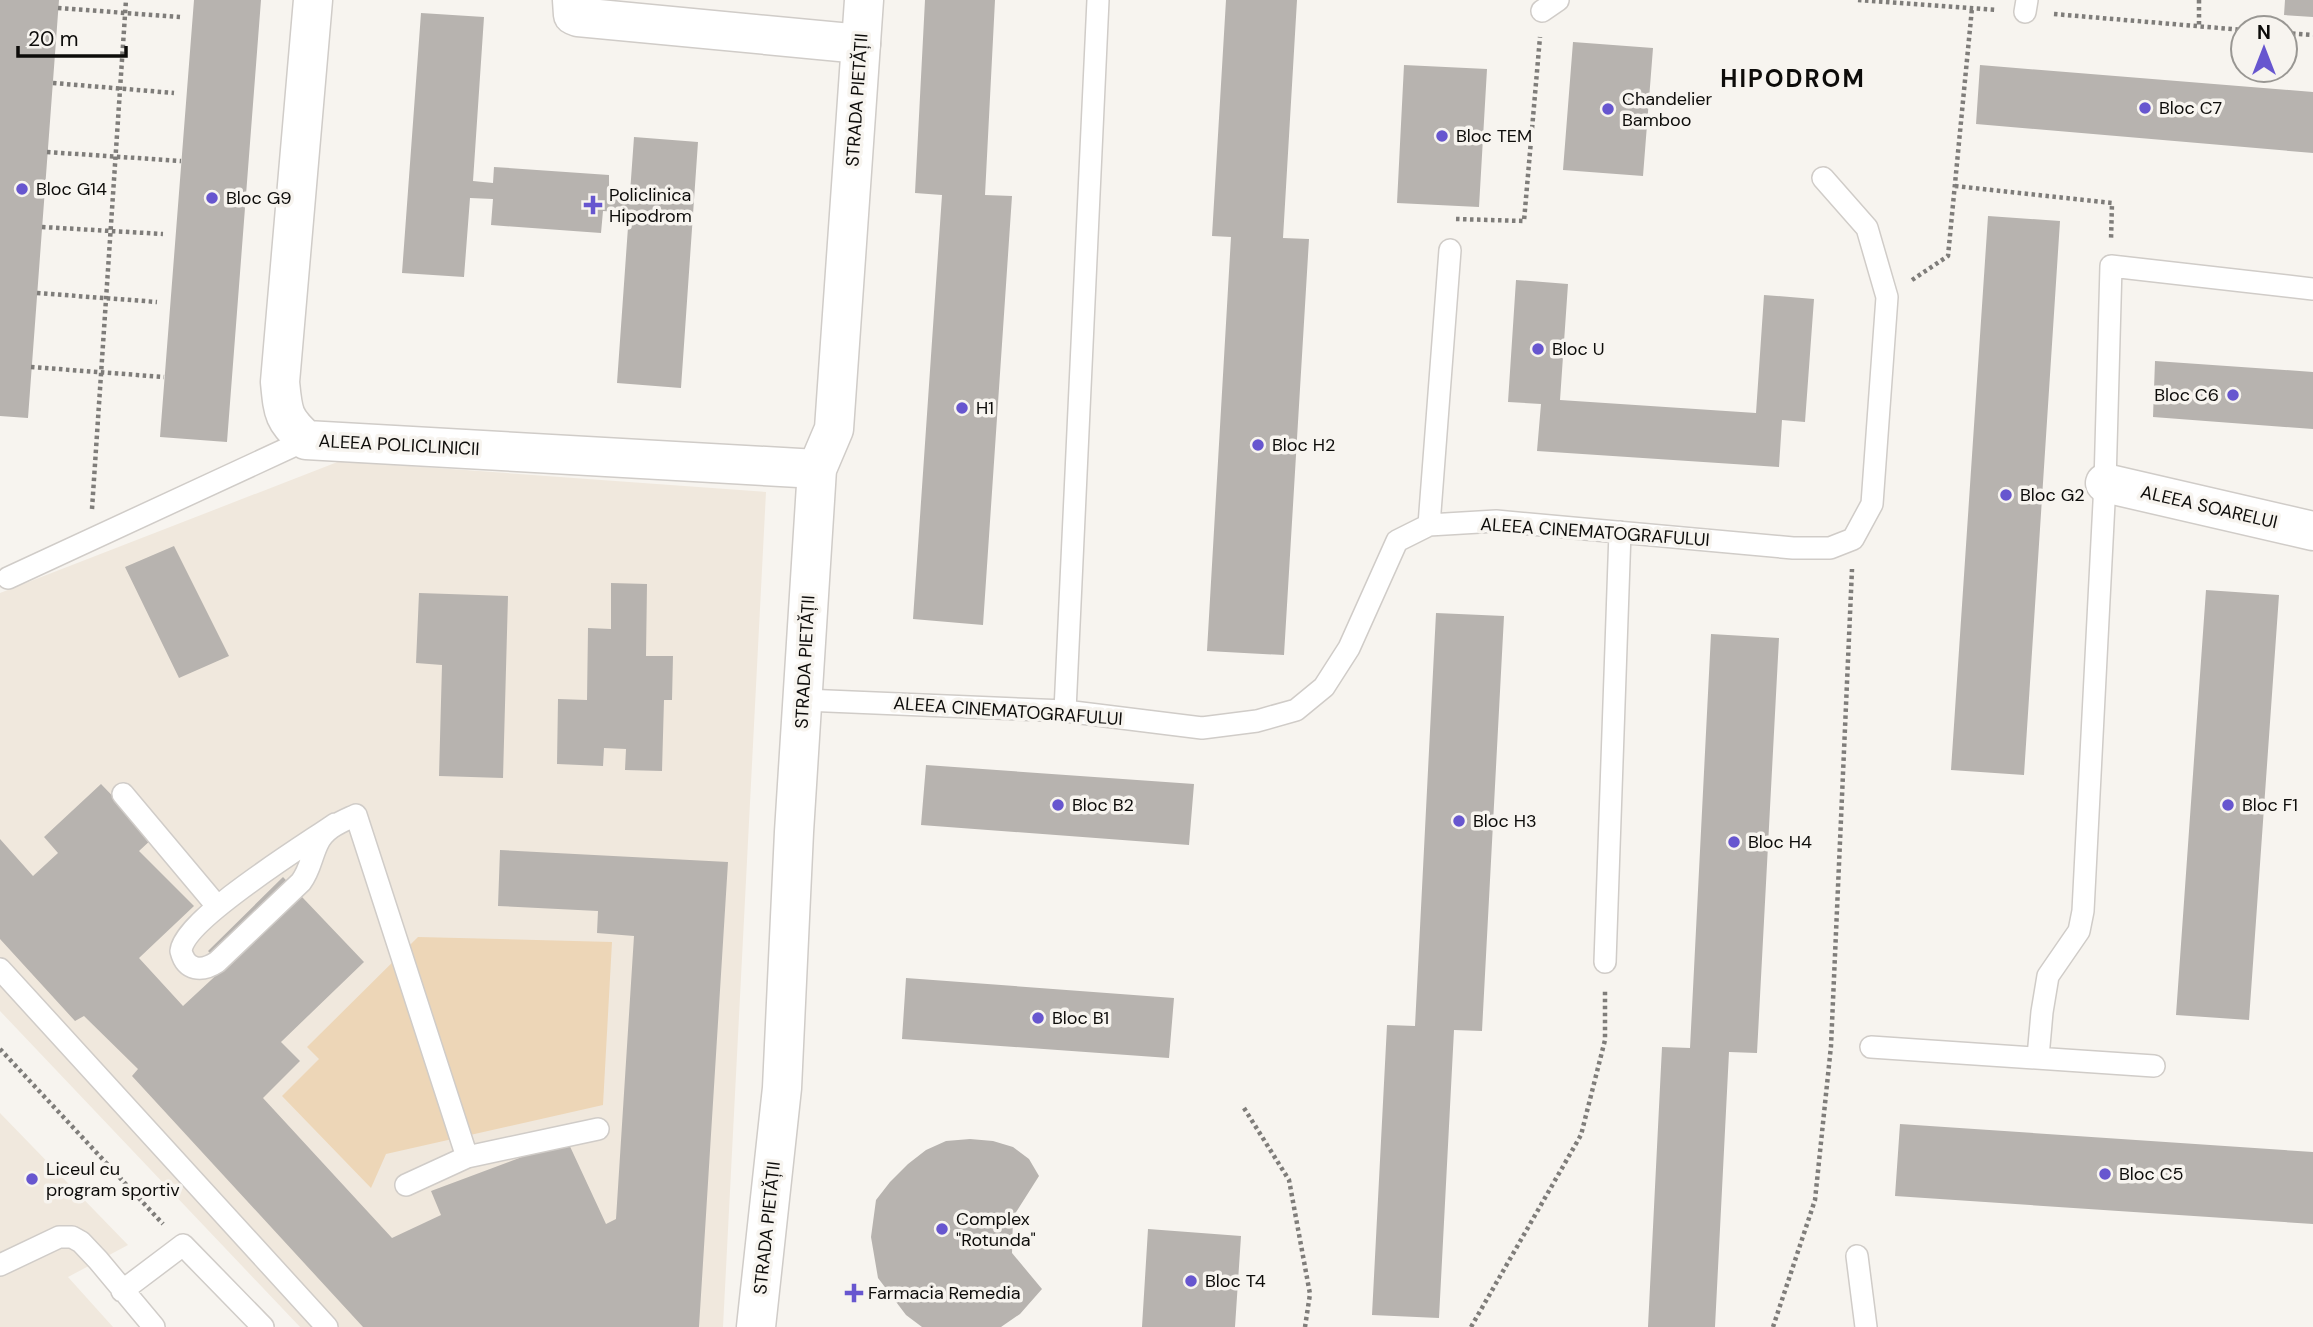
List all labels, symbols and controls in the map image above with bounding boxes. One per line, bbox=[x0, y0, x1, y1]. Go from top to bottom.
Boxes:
scale bar bbox=[18, 14, 126, 58]
north arrow bbox=[2229, 14, 2299, 84]
text: N bbox=[2257, 20, 2271, 45]
text: 20 m bbox=[28, 25, 79, 53]
street label: STRADA PIETĂȚII bbox=[840, 32, 874, 168]
district label: HIPODROM bbox=[1720, 63, 1866, 94]
place label: Chandelier Bamboo bbox=[1622, 87, 1712, 132]
place label: Bloc C7 bbox=[2159, 96, 2222, 120]
marker: Bloc C7 bbox=[2137, 100, 2153, 116]
marker: Chandelier Bamboo bbox=[1600, 101, 1616, 117]
place label: Bloc TEM bbox=[1456, 124, 1532, 148]
marker: Bloc TEM bbox=[1434, 128, 1450, 144]
place label: Bloc G14 bbox=[36, 177, 107, 201]
marker: Bloc G14 bbox=[14, 181, 30, 197]
place label: Policlinica Hipodrom bbox=[609, 183, 692, 228]
place label: Bloc G9 bbox=[226, 186, 292, 210]
marker: Bloc G9 bbox=[204, 190, 220, 206]
marker: Policlinica Hipodrom bbox=[583, 195, 603, 215]
place label: Bloc U bbox=[1552, 337, 1604, 361]
marker: Bloc U bbox=[1530, 341, 1546, 357]
place label: Bloc C6 bbox=[2154, 383, 2219, 407]
marker: Bloc C6 bbox=[2225, 387, 2241, 403]
place label: H1 bbox=[976, 396, 994, 420]
marker: H1 bbox=[954, 400, 970, 416]
street label: ALEEA POLICLINICII bbox=[318, 429, 480, 461]
place label: Bloc H2 bbox=[1272, 433, 1335, 457]
marker: Bloc H2 bbox=[1250, 437, 1266, 453]
street label: ALEEA SOARELUI bbox=[2138, 480, 2280, 534]
place label: Bloc G2 bbox=[2020, 483, 2085, 507]
marker: Bloc G2 bbox=[1998, 487, 2014, 503]
street label: ALEEA CINEMATOGRAFULUI bbox=[1479, 512, 1711, 552]
street label: STRADA PIETĂȚII bbox=[790, 595, 820, 729]
street label: ALEEA CINEMATOGRAFULUI bbox=[892, 691, 1124, 731]
place label: Bloc B2 bbox=[1072, 793, 1134, 817]
place label: Bloc F1 bbox=[2242, 793, 2298, 817]
marker: Bloc B2 bbox=[1050, 797, 1066, 813]
marker: Bloc F1 bbox=[2220, 797, 2236, 813]
place label: Bloc H3 bbox=[1473, 809, 1537, 833]
marker: Bloc H3 bbox=[1451, 813, 1467, 829]
place label: Bloc H4 bbox=[1748, 830, 1812, 854]
marker: Bloc H4 bbox=[1726, 834, 1742, 850]
place label: Bloc B1 bbox=[1052, 1006, 1109, 1030]
marker: Bloc B1 bbox=[1030, 1010, 1046, 1026]
place label: Liceul cu program sportiv bbox=[46, 1157, 180, 1202]
street label: STRADA PIETĂȚII bbox=[748, 1160, 786, 1296]
place label: Bloc C5 bbox=[2119, 1162, 2184, 1186]
marker: Bloc C5 bbox=[2097, 1166, 2113, 1182]
marker: Liceul cu program sportiv bbox=[24, 1171, 40, 1187]
place label: Complex "Rotunda" bbox=[956, 1207, 1036, 1252]
marker: Complex "Rotunda" bbox=[934, 1221, 950, 1237]
place label: Bloc T4 bbox=[1205, 1269, 1266, 1293]
marker: Bloc T4 bbox=[1183, 1273, 1199, 1289]
place label: Farmacia Remedia bbox=[868, 1281, 1021, 1305]
marker: Farmacia Remedia bbox=[846, 1285, 862, 1301]

